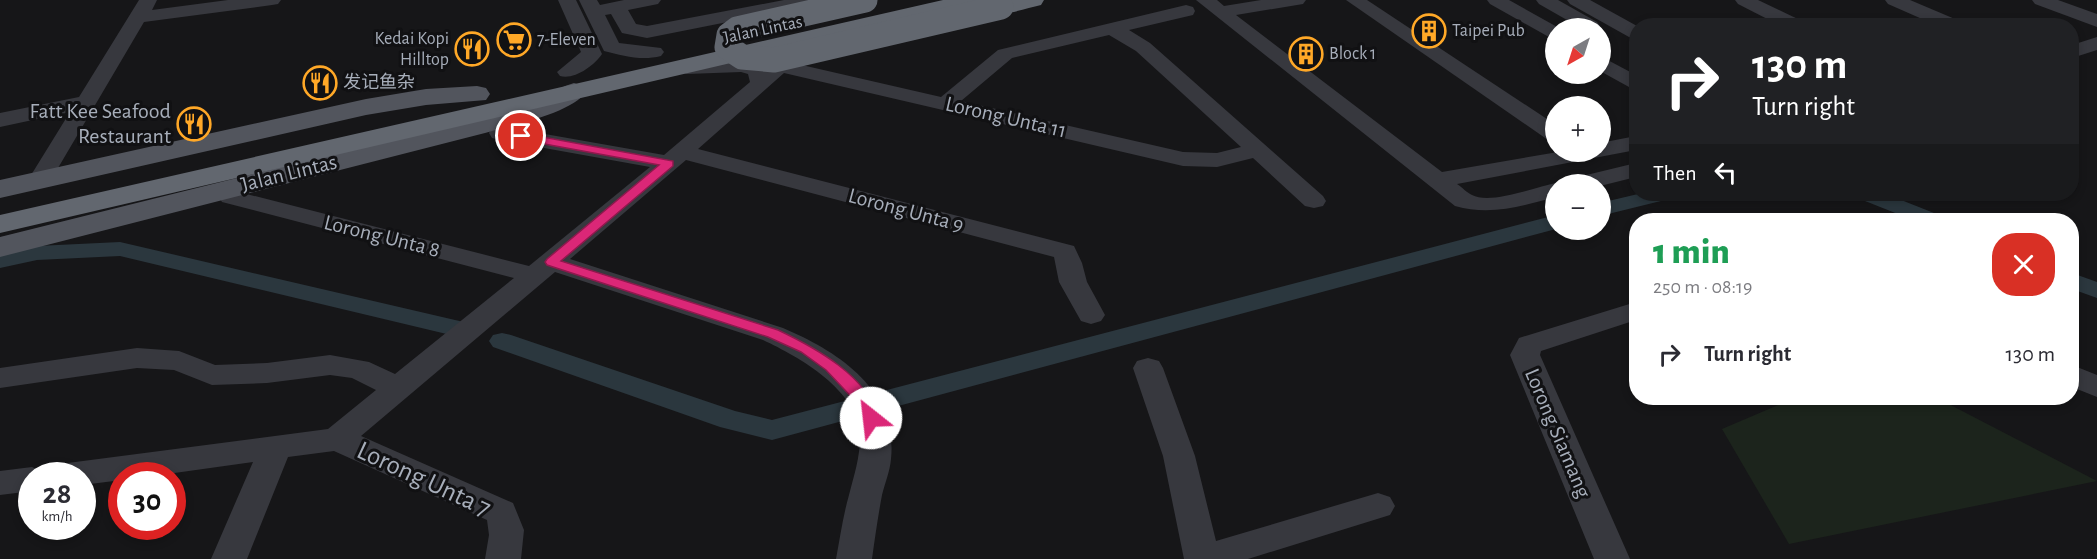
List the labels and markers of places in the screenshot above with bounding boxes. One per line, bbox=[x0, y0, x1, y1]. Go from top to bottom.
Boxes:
building icon: Taipei Pub bbox=[1411, 13, 1447, 49]
supermarket icon: 7-Eleven bbox=[496, 22, 532, 58]
place label: Taipei Pub bbox=[1452, 22, 1525, 40]
place label: Kedai Kopi Hilltop bbox=[375, 30, 449, 69]
restaurant icon: Kedai Kopi Hilltop bbox=[454, 31, 490, 67]
place label: 7-Eleven bbox=[537, 31, 596, 49]
building icon: Block 1 bbox=[1288, 36, 1324, 72]
place label: Block 1 bbox=[1329, 45, 1376, 63]
restaurant icon: 发记鱼杂 bbox=[302, 65, 338, 101]
place label: 发记鱼杂 bbox=[343, 72, 415, 92]
place label: Fatt Kee Seafood Restaurant bbox=[30, 100, 171, 147]
restaurant icon: Fatt Kee Seafood Restaurant bbox=[176, 106, 212, 142]
pin bbox=[495, 110, 546, 161]

